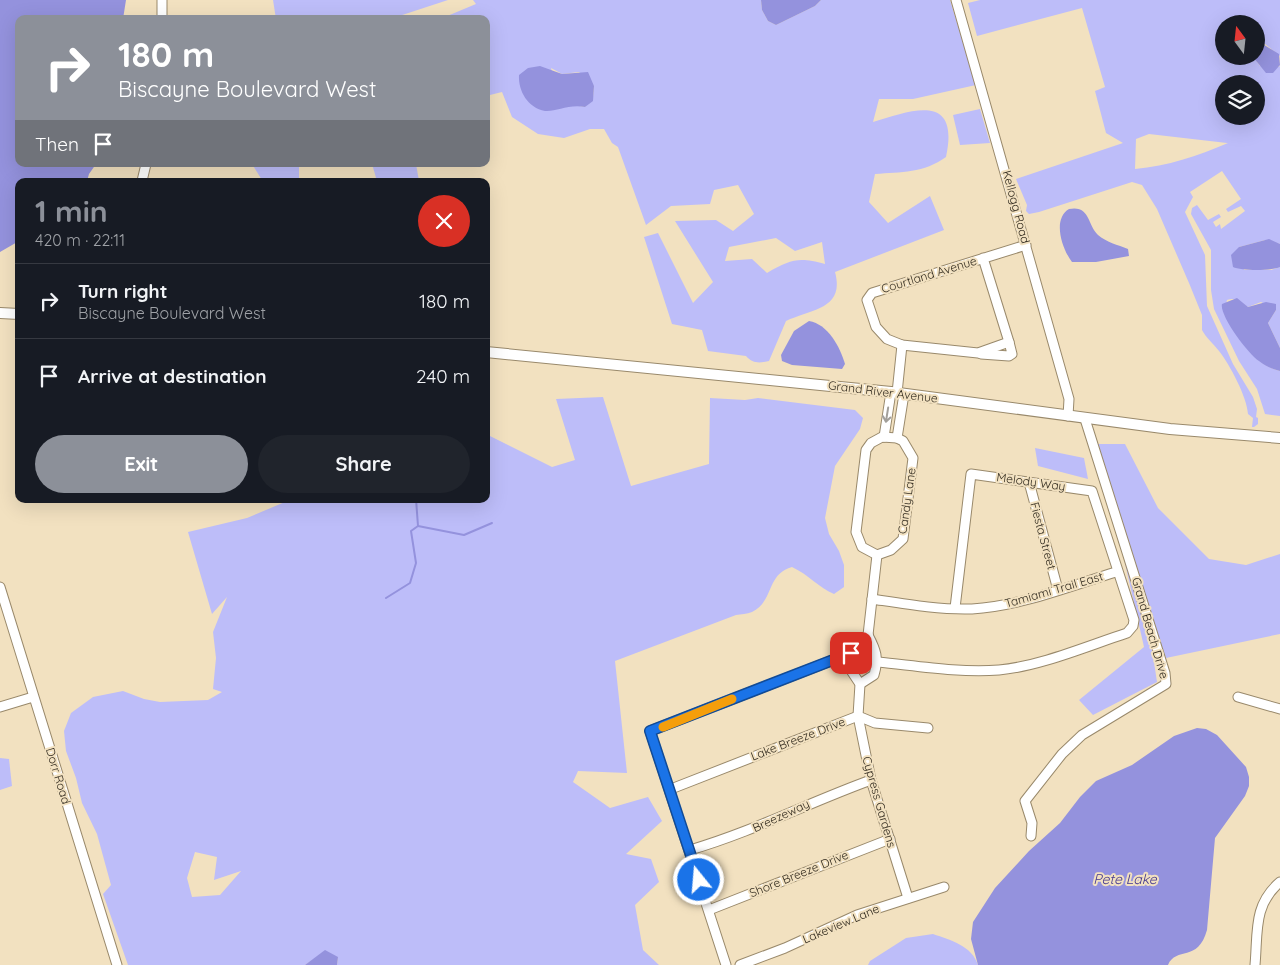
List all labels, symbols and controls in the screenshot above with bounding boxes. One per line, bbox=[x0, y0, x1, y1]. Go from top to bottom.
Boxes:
north arrow bbox=[1215, 15, 1265, 65]
map controls bbox=[1215, 15, 1265, 125]
text: 180 m bbox=[118, 32, 214, 76]
icon: right bbox=[35, 35, 100, 100]
text: Biscayne Boulevard West bbox=[118, 75, 376, 103]
button: layers bbox=[1215, 75, 1265, 125]
icon: arrive bbox=[89, 130, 117, 158]
text: Then bbox=[35, 132, 79, 156]
street label: Kellogg Road bbox=[999, 169, 1033, 245]
text: 1 min bbox=[35, 192, 108, 230]
button: close bbox=[418, 195, 470, 247]
text: 420 m · 22:11 bbox=[35, 230, 125, 250]
street label: Courtland Avenue bbox=[879, 253, 979, 296]
text: Turn right bbox=[78, 279, 167, 303]
icon: right bbox=[35, 287, 63, 315]
text: 180 m bbox=[419, 289, 470, 313]
text: Biscayne Boulevard West bbox=[78, 303, 266, 323]
icon: arrive bbox=[35, 362, 63, 390]
text: Arrive at destination bbox=[78, 364, 267, 388]
text: 240 m bbox=[416, 364, 470, 388]
street label: Grand River Avenue bbox=[827, 377, 939, 406]
one-way arrow bbox=[882, 406, 892, 422]
button: Exit bbox=[35, 435, 248, 493]
button: Share bbox=[258, 435, 470, 493]
street label: Candy Lane bbox=[894, 467, 919, 535]
street label: Melody Way bbox=[996, 469, 1067, 494]
street label: Fiesta Street bbox=[1027, 501, 1060, 571]
street label: Tamiami Trail East bbox=[1003, 568, 1105, 611]
street label: Grand Beach Drive bbox=[1129, 575, 1172, 680]
pin bbox=[830, 632, 872, 674]
icon: arrive bbox=[837, 639, 865, 667]
street label: Lake Breeze Drive bbox=[748, 714, 847, 763]
street label: Dorr Road bbox=[43, 746, 74, 806]
street label: Cypress Gardens bbox=[859, 754, 900, 850]
street label: Breezeway bbox=[750, 796, 812, 835]
street label: Shore Breeze Drive bbox=[747, 847, 851, 900]
position arrow bbox=[672, 853, 724, 905]
water label: Pete Lake bbox=[1093, 870, 1158, 888]
street label: Lakeview Lane bbox=[800, 901, 882, 946]

